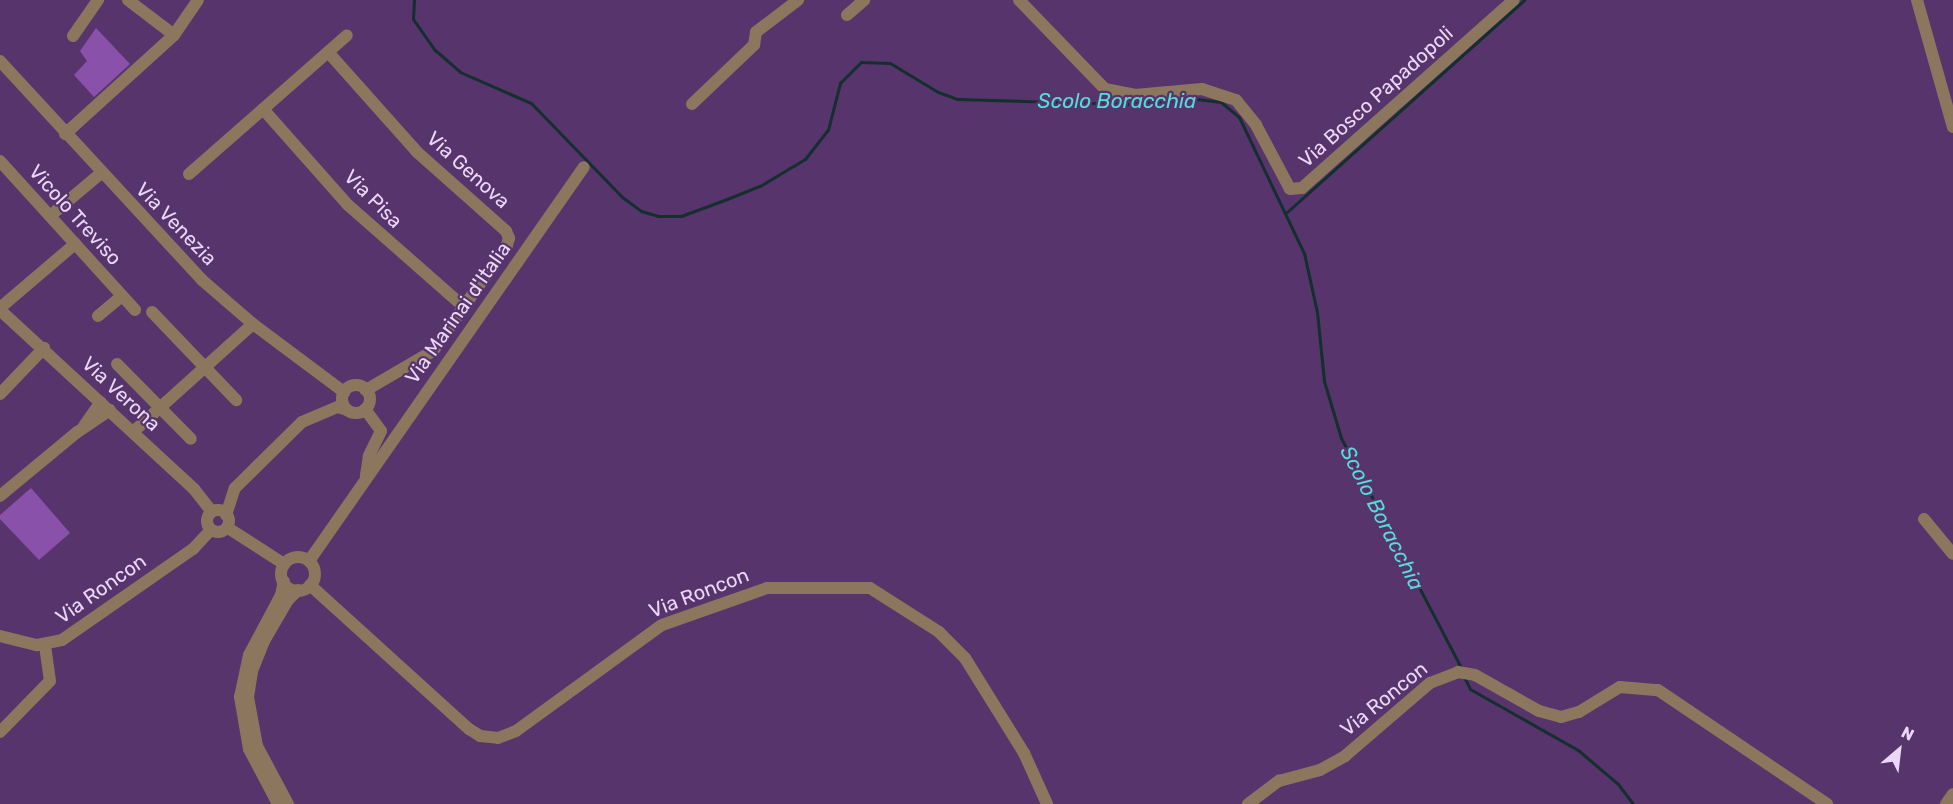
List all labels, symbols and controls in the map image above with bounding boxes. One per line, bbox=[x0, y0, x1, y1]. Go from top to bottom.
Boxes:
street label: Via Bosco Papadopoli bbox=[1294, 21, 1458, 173]
water label: Scolo Boracchia bbox=[1038, 88, 1196, 114]
street label: Via Genova bbox=[421, 126, 515, 214]
street label: Vicolo Treviso bbox=[23, 160, 127, 270]
street label: Via Pisa bbox=[339, 165, 407, 233]
street label: Via Venezia bbox=[130, 177, 222, 271]
street label: Via Marinai d'Italia bbox=[400, 238, 516, 388]
street label: Via Verona bbox=[77, 351, 165, 437]
water label: Scolo Boracchia bbox=[1335, 442, 1429, 594]
street label: Via Roncon bbox=[51, 549, 151, 629]
street label: Via Roncon bbox=[646, 563, 752, 623]
street label: Via Roncon bbox=[1336, 657, 1432, 741]
north arrow bbox=[1869, 720, 1929, 780]
text: N bbox=[1898, 723, 1917, 745]

